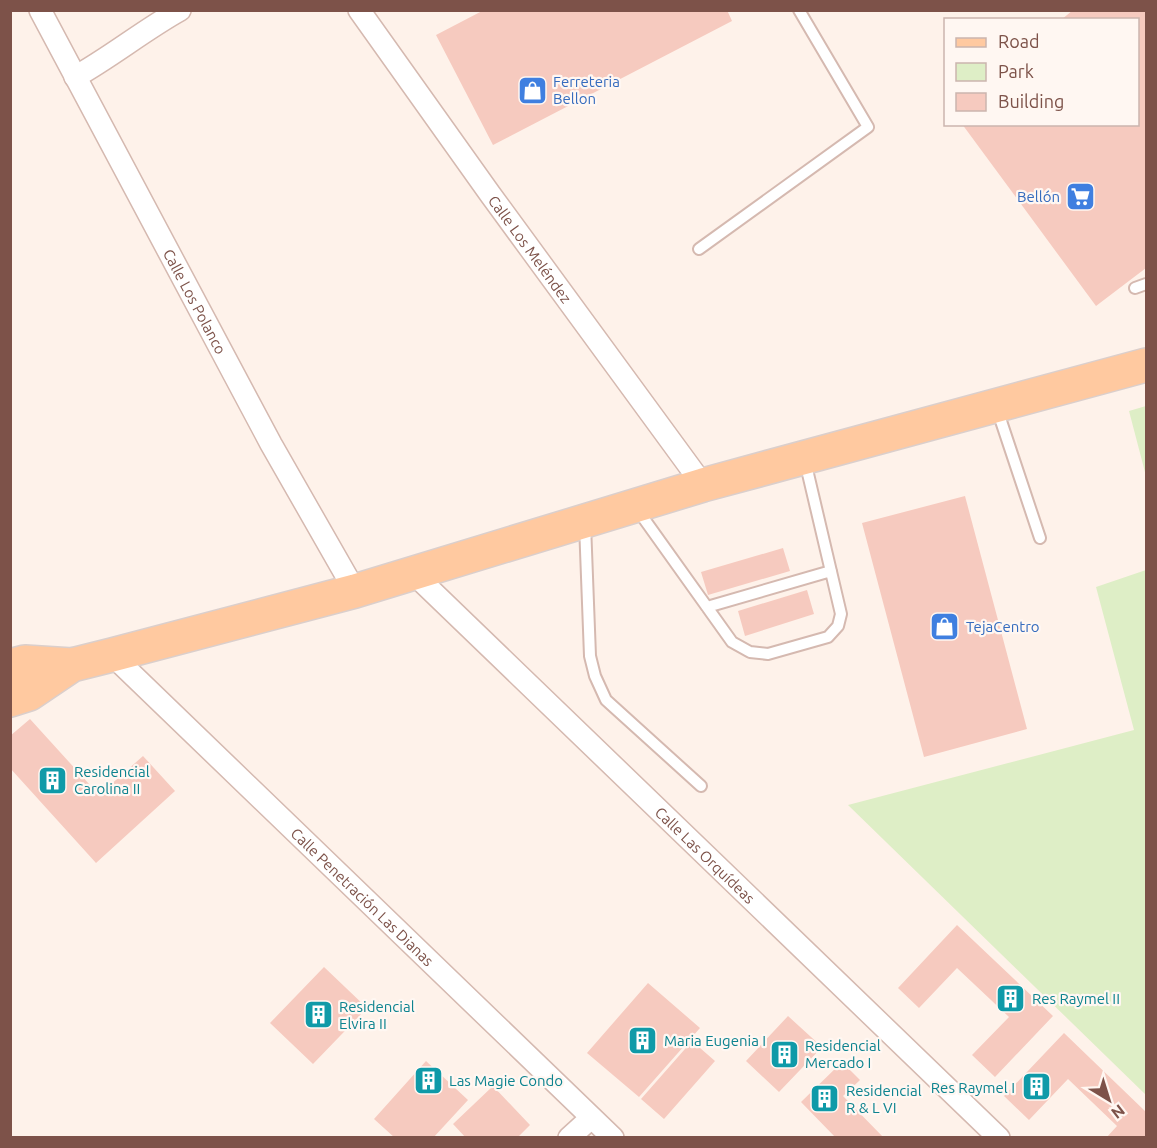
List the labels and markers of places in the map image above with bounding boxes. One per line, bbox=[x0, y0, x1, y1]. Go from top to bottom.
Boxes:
place label: Ferreteria Bellon bbox=[553, 73, 620, 107]
shop icon: Ferreteria Bellon bbox=[516, 74, 548, 106]
supermarket icon: Bellón bbox=[1065, 180, 1097, 212]
place label: Bellón bbox=[1017, 188, 1060, 205]
shop icon: TejaCentro bbox=[929, 610, 961, 642]
place label: TejaCentro bbox=[966, 618, 1040, 635]
place label: Residencial Carolina II bbox=[74, 763, 150, 797]
building icon: Residencial Carolina II bbox=[37, 764, 69, 796]
building icon: Res Raymel II bbox=[995, 982, 1027, 1014]
place label: Res Raymel II bbox=[1032, 990, 1120, 1007]
place label: Residencial Elvira II bbox=[339, 998, 415, 1032]
building icon: Residencial Elvira II bbox=[302, 999, 334, 1031]
building icon: Maria Eugenia I bbox=[627, 1024, 659, 1056]
place label: Maria Eugenia I bbox=[664, 1032, 766, 1049]
place label: Residencial Mercado I bbox=[805, 1037, 881, 1071]
building icon: Residencial Mercado I bbox=[768, 1038, 800, 1070]
building icon: Las Magie Condo bbox=[412, 1064, 444, 1096]
building icon: Res Raymel I bbox=[1020, 1071, 1052, 1103]
place label: Las Magie Condo bbox=[449, 1072, 563, 1089]
place label: Res Raymel I bbox=[931, 1079, 1015, 1096]
place label: Residencial R & L VI bbox=[846, 1082, 922, 1116]
building icon: Residencial R & L VI bbox=[809, 1083, 841, 1115]

